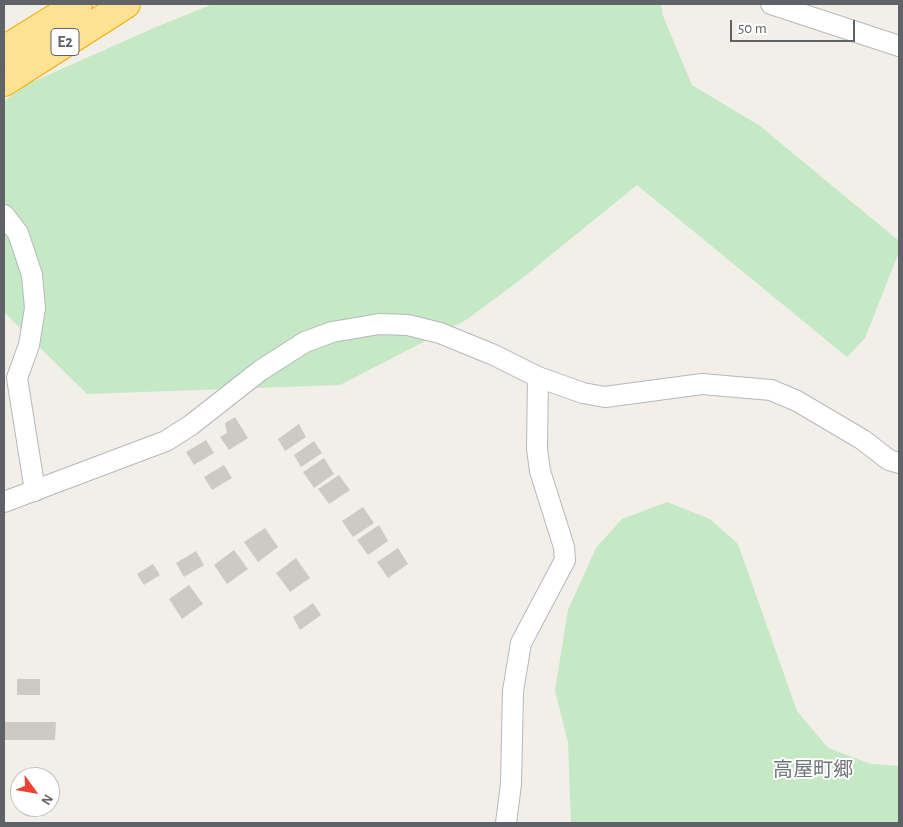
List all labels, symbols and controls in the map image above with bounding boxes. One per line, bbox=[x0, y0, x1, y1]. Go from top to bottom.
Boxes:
scale bar bbox=[733, 10, 858, 42]
text: 50 m bbox=[738, 21, 767, 36]
road number: E2 bbox=[51, 28, 79, 56]
district label: 高屋町郷 bbox=[773, 758, 853, 782]
north arrow bbox=[10, 767, 60, 817]
text: N bbox=[38, 792, 55, 807]

